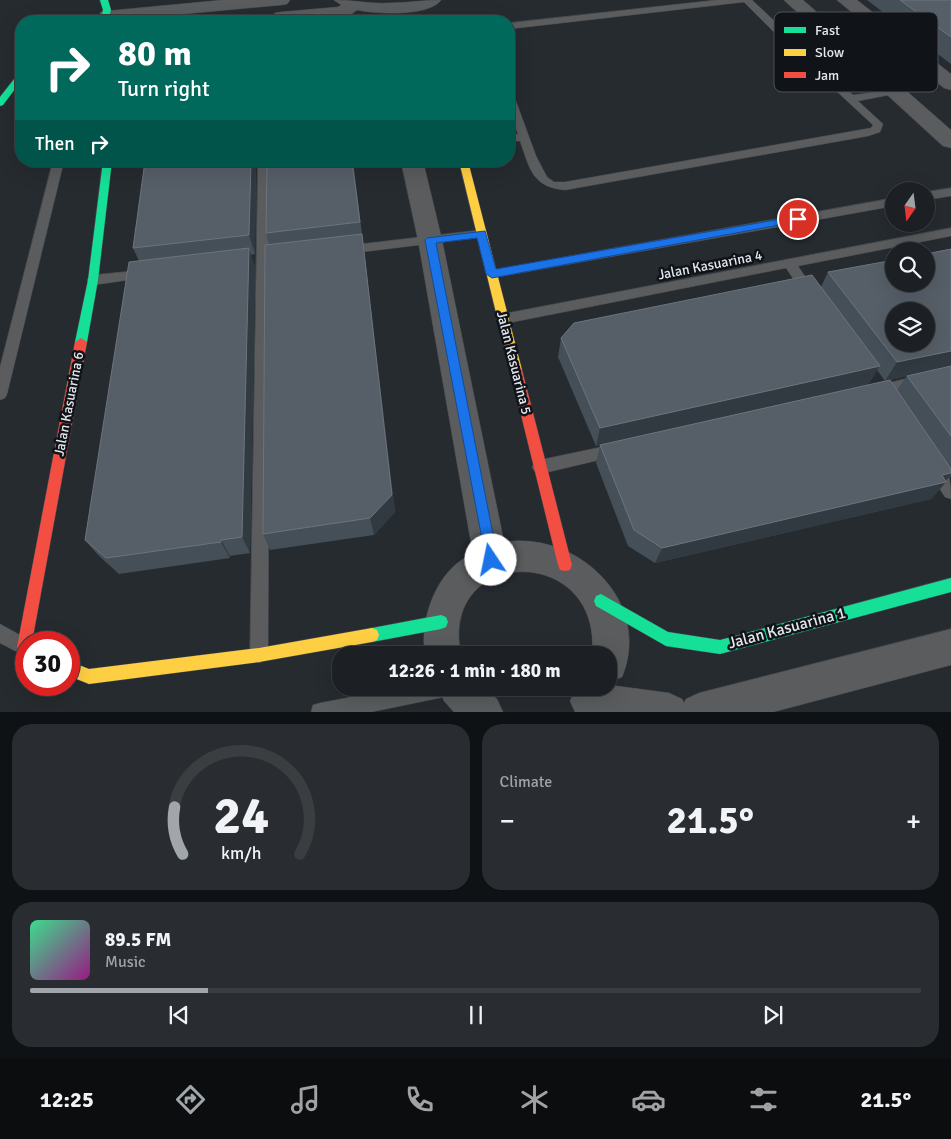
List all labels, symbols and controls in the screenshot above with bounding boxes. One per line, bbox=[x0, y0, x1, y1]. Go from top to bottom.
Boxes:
legend bbox=[774, 12, 938, 92]
text: Fast bbox=[815, 22, 840, 39]
text: 80 m bbox=[118, 32, 192, 75]
icon: right bbox=[35, 35, 100, 100]
text: Slow bbox=[815, 44, 844, 61]
text: Jam bbox=[815, 67, 839, 84]
text: Turn right bbox=[118, 75, 210, 102]
icon: right bbox=[85, 130, 113, 158]
text: Then bbox=[35, 132, 75, 156]
north arrow bbox=[885, 182, 935, 232]
map controls bbox=[885, 182, 935, 352]
pin bbox=[777, 198, 819, 240]
icon: arrive bbox=[784, 205, 812, 233]
button: search bbox=[885, 242, 935, 292]
street label: Jalan Kasuarina 4 bbox=[656, 246, 764, 283]
button: layers bbox=[885, 302, 935, 352]
street label: Jalan Kasuarina 5 bbox=[493, 310, 535, 416]
street label: Jalan Kasuarina 6 bbox=[51, 350, 87, 458]
position arrow bbox=[464, 533, 516, 585]
street label: Jalan Kasuarina 1 bbox=[726, 603, 848, 653]
speed limit sign: 30 bbox=[15, 631, 80, 696]
text: 12:26 · 1 min · 180 m bbox=[388, 659, 561, 683]
text: Climate bbox=[500, 772, 552, 792]
text: 24 bbox=[213, 784, 269, 848]
text: 21.5° bbox=[666, 797, 754, 844]
text: − bbox=[500, 804, 515, 838]
text: + bbox=[906, 804, 921, 838]
text: km/h bbox=[221, 842, 261, 864]
text: 89.5 FM bbox=[105, 928, 171, 952]
text: Music bbox=[105, 952, 146, 972]
icon: previous bbox=[165, 1001, 193, 1029]
icon: pause bbox=[462, 1001, 490, 1029]
icon: next bbox=[759, 1001, 787, 1029]
icon: directions bbox=[173, 1082, 208, 1117]
icon: music bbox=[288, 1082, 323, 1117]
icon: phone bbox=[402, 1082, 437, 1117]
icon: climate bbox=[517, 1082, 552, 1117]
icon: car bbox=[631, 1082, 666, 1117]
icon: filters bbox=[746, 1082, 781, 1117]
text: 12:25 bbox=[40, 1086, 94, 1113]
text: 21.5° bbox=[860, 1086, 911, 1113]

